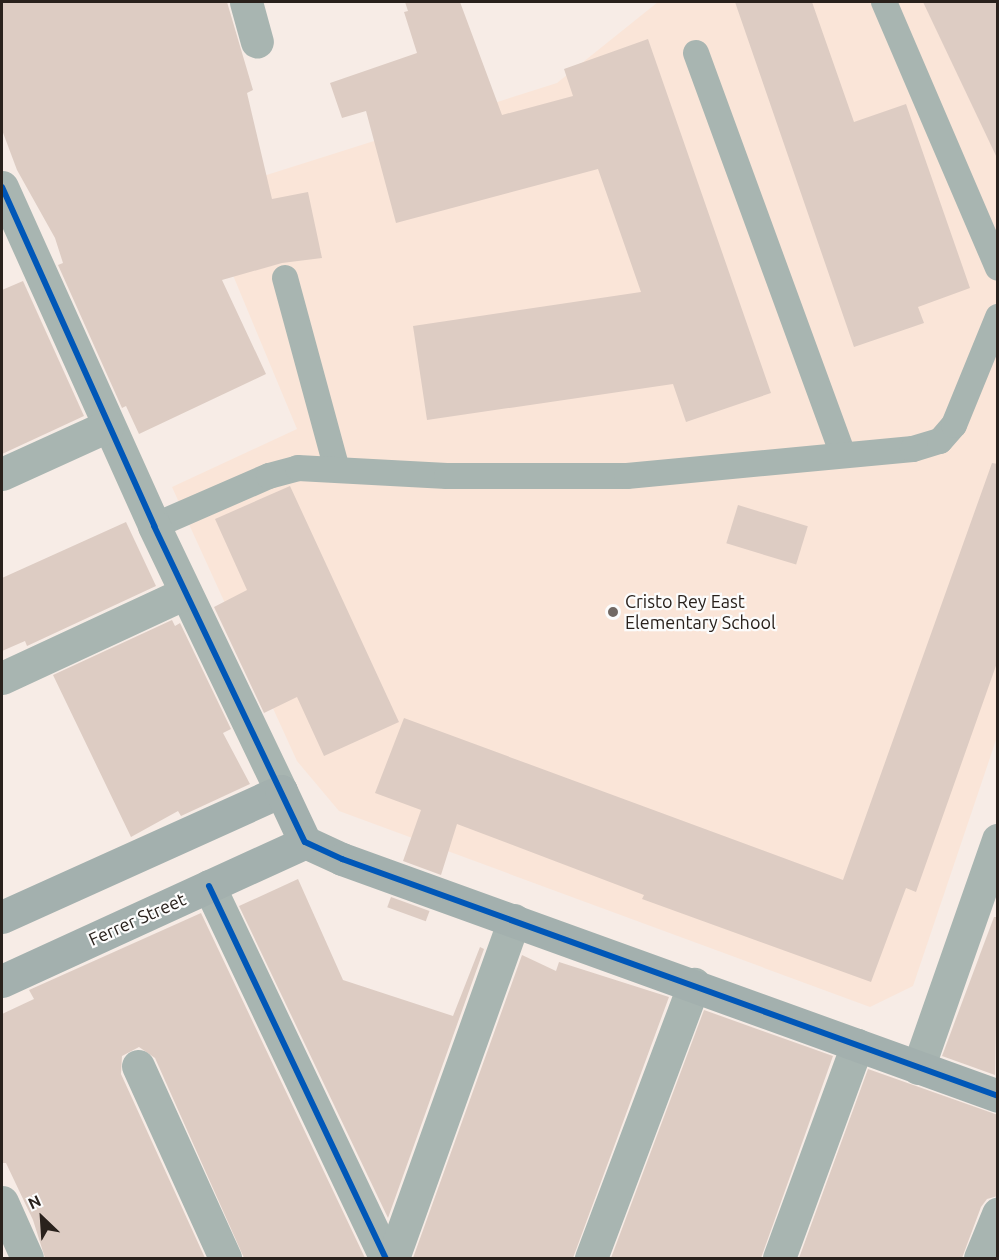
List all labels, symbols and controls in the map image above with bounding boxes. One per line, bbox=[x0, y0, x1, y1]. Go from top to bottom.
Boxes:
place label: Cristo Rey East Elementary School bbox=[625, 591, 776, 634]
marker: Cristo Rey East Elementary School bbox=[606, 605, 620, 619]
street label: Ferrer Street bbox=[85, 888, 189, 950]
north arrow bbox=[12, 1188, 72, 1248]
text: N bbox=[25, 1191, 44, 1212]

